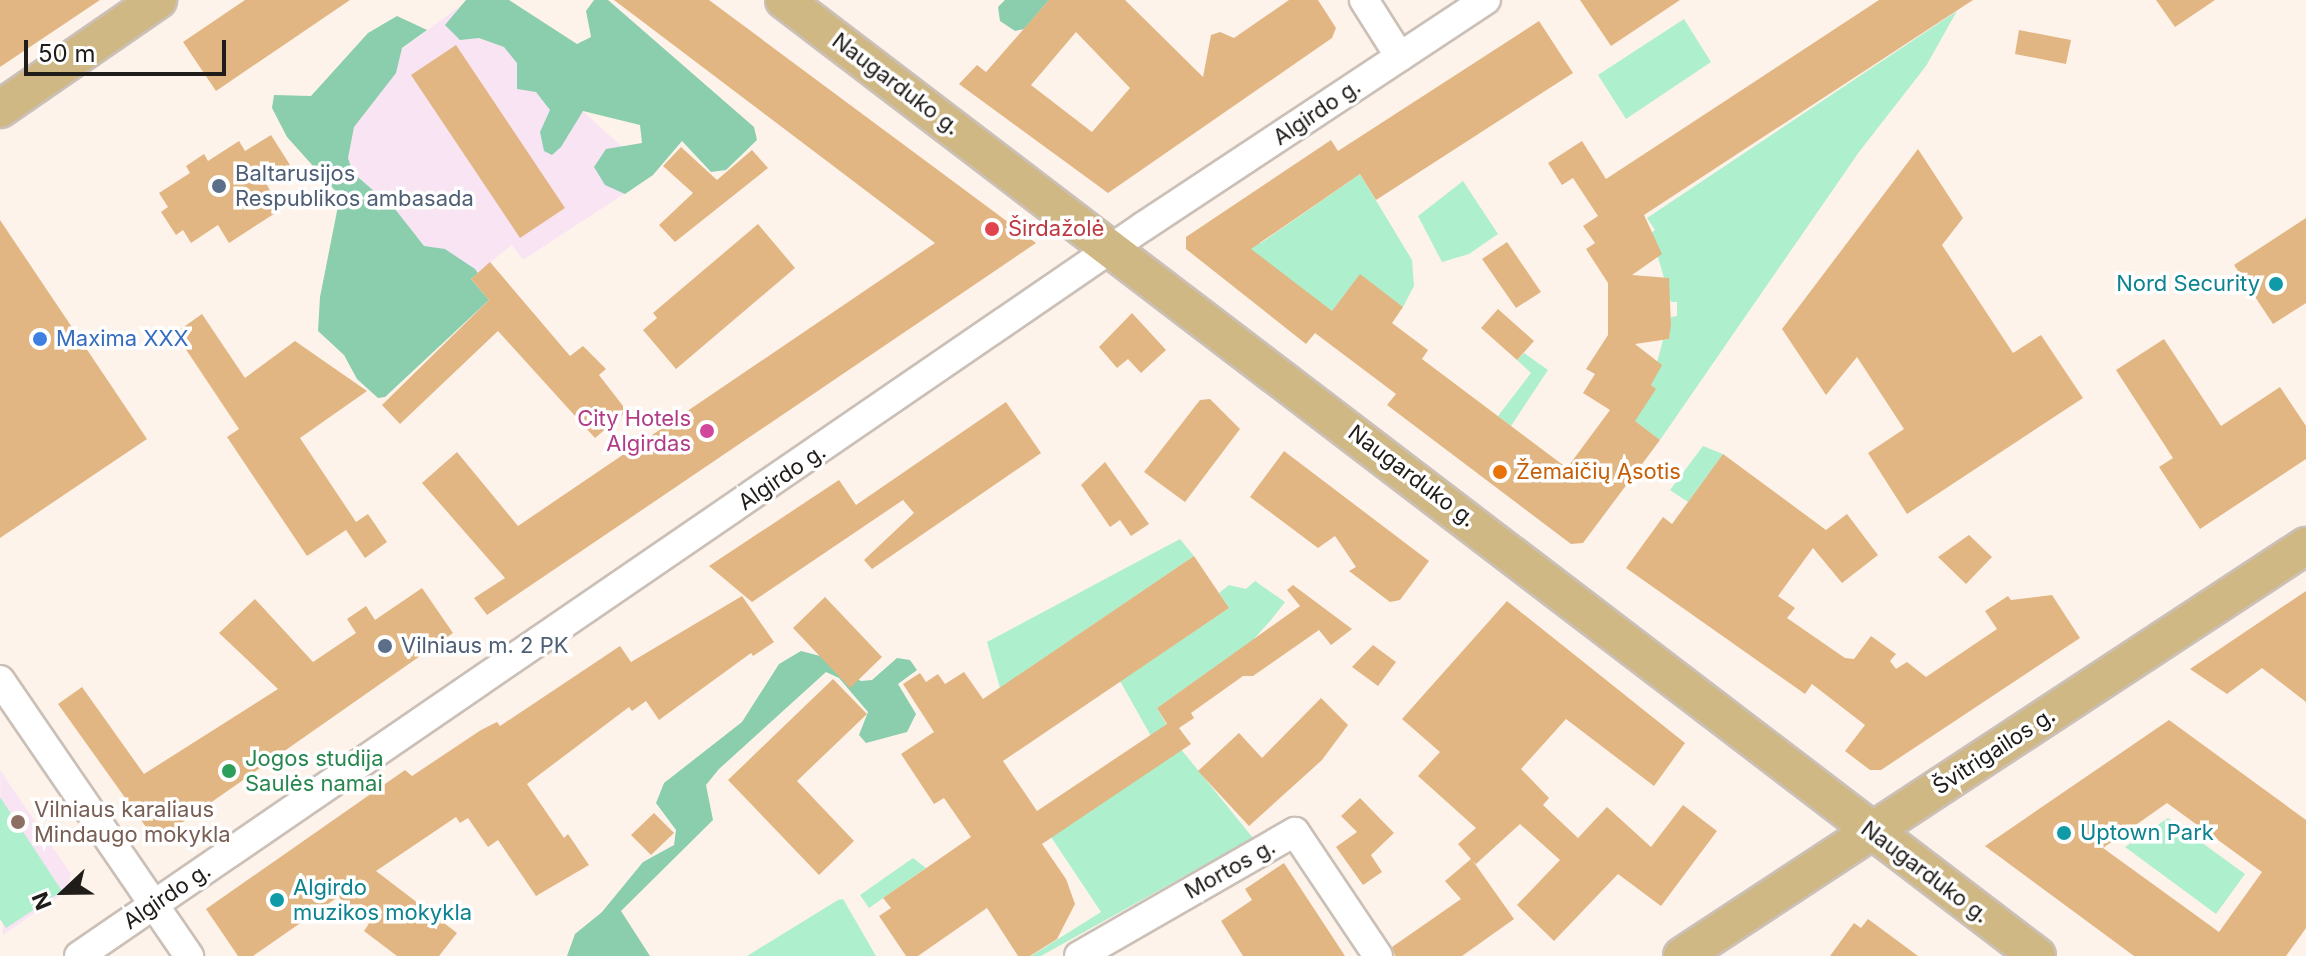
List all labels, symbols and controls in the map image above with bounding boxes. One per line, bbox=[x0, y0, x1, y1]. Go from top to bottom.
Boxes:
scale bar bbox=[28, 24, 230, 74]
street label: Naugarduko g. bbox=[827, 27, 965, 141]
text: 50 m bbox=[38, 39, 96, 68]
street label: Algirdo g. bbox=[1268, 73, 1366, 151]
place label: Baltarusijos Respublikos ambasada bbox=[235, 160, 474, 212]
marker: Baltarusijos Respublikos ambasada bbox=[210, 177, 228, 195]
place label: Širdažolė bbox=[1008, 216, 1104, 242]
marker: Širdažolė bbox=[983, 220, 1001, 238]
place label: Nord Security bbox=[2116, 271, 2260, 297]
marker: Nord Security bbox=[2267, 275, 2285, 293]
place label: Maxima XXX bbox=[56, 326, 188, 352]
marker: Maxima XXX bbox=[31, 330, 49, 348]
place label: City Hotels Algirdas bbox=[577, 405, 691, 456]
street label: Naugarduko g. bbox=[1343, 419, 1481, 533]
marker: City Hotels Algirdas bbox=[698, 422, 716, 440]
street label: Algirdo g. bbox=[733, 438, 831, 516]
place label: Žemaičių Ąsotis bbox=[1516, 459, 1681, 485]
marker: Žemaičių Ąsotis bbox=[1491, 463, 1509, 481]
place label: Vilniaus m. 2 PK bbox=[401, 633, 569, 659]
marker: Vilniaus m. 2 PK bbox=[376, 637, 394, 655]
street label: Švitrigailos g. bbox=[1928, 702, 2060, 800]
place label: Jogos studija Saulės namai bbox=[245, 745, 384, 796]
marker: Jogos studija Saulės namai bbox=[220, 762, 238, 780]
place label: Vilniaus karaliaus Mindaugo mokykla bbox=[34, 796, 231, 848]
marker: Vilniaus karaliaus Mindaugo mokykla bbox=[9, 813, 27, 831]
street label: Naugarduko g. bbox=[1856, 815, 1994, 929]
place label: Uptown Park bbox=[2080, 820, 2214, 846]
marker: Uptown Park bbox=[2055, 824, 2073, 842]
street label: Mortos g. bbox=[1180, 833, 1280, 905]
north arrow bbox=[24, 852, 104, 932]
street label: Algirdo g. bbox=[118, 857, 216, 935]
place label: Algirdo muzikos mokykla bbox=[293, 874, 472, 926]
text: N bbox=[27, 888, 57, 914]
marker: Algirdo muzikos mokykla bbox=[268, 891, 286, 909]

